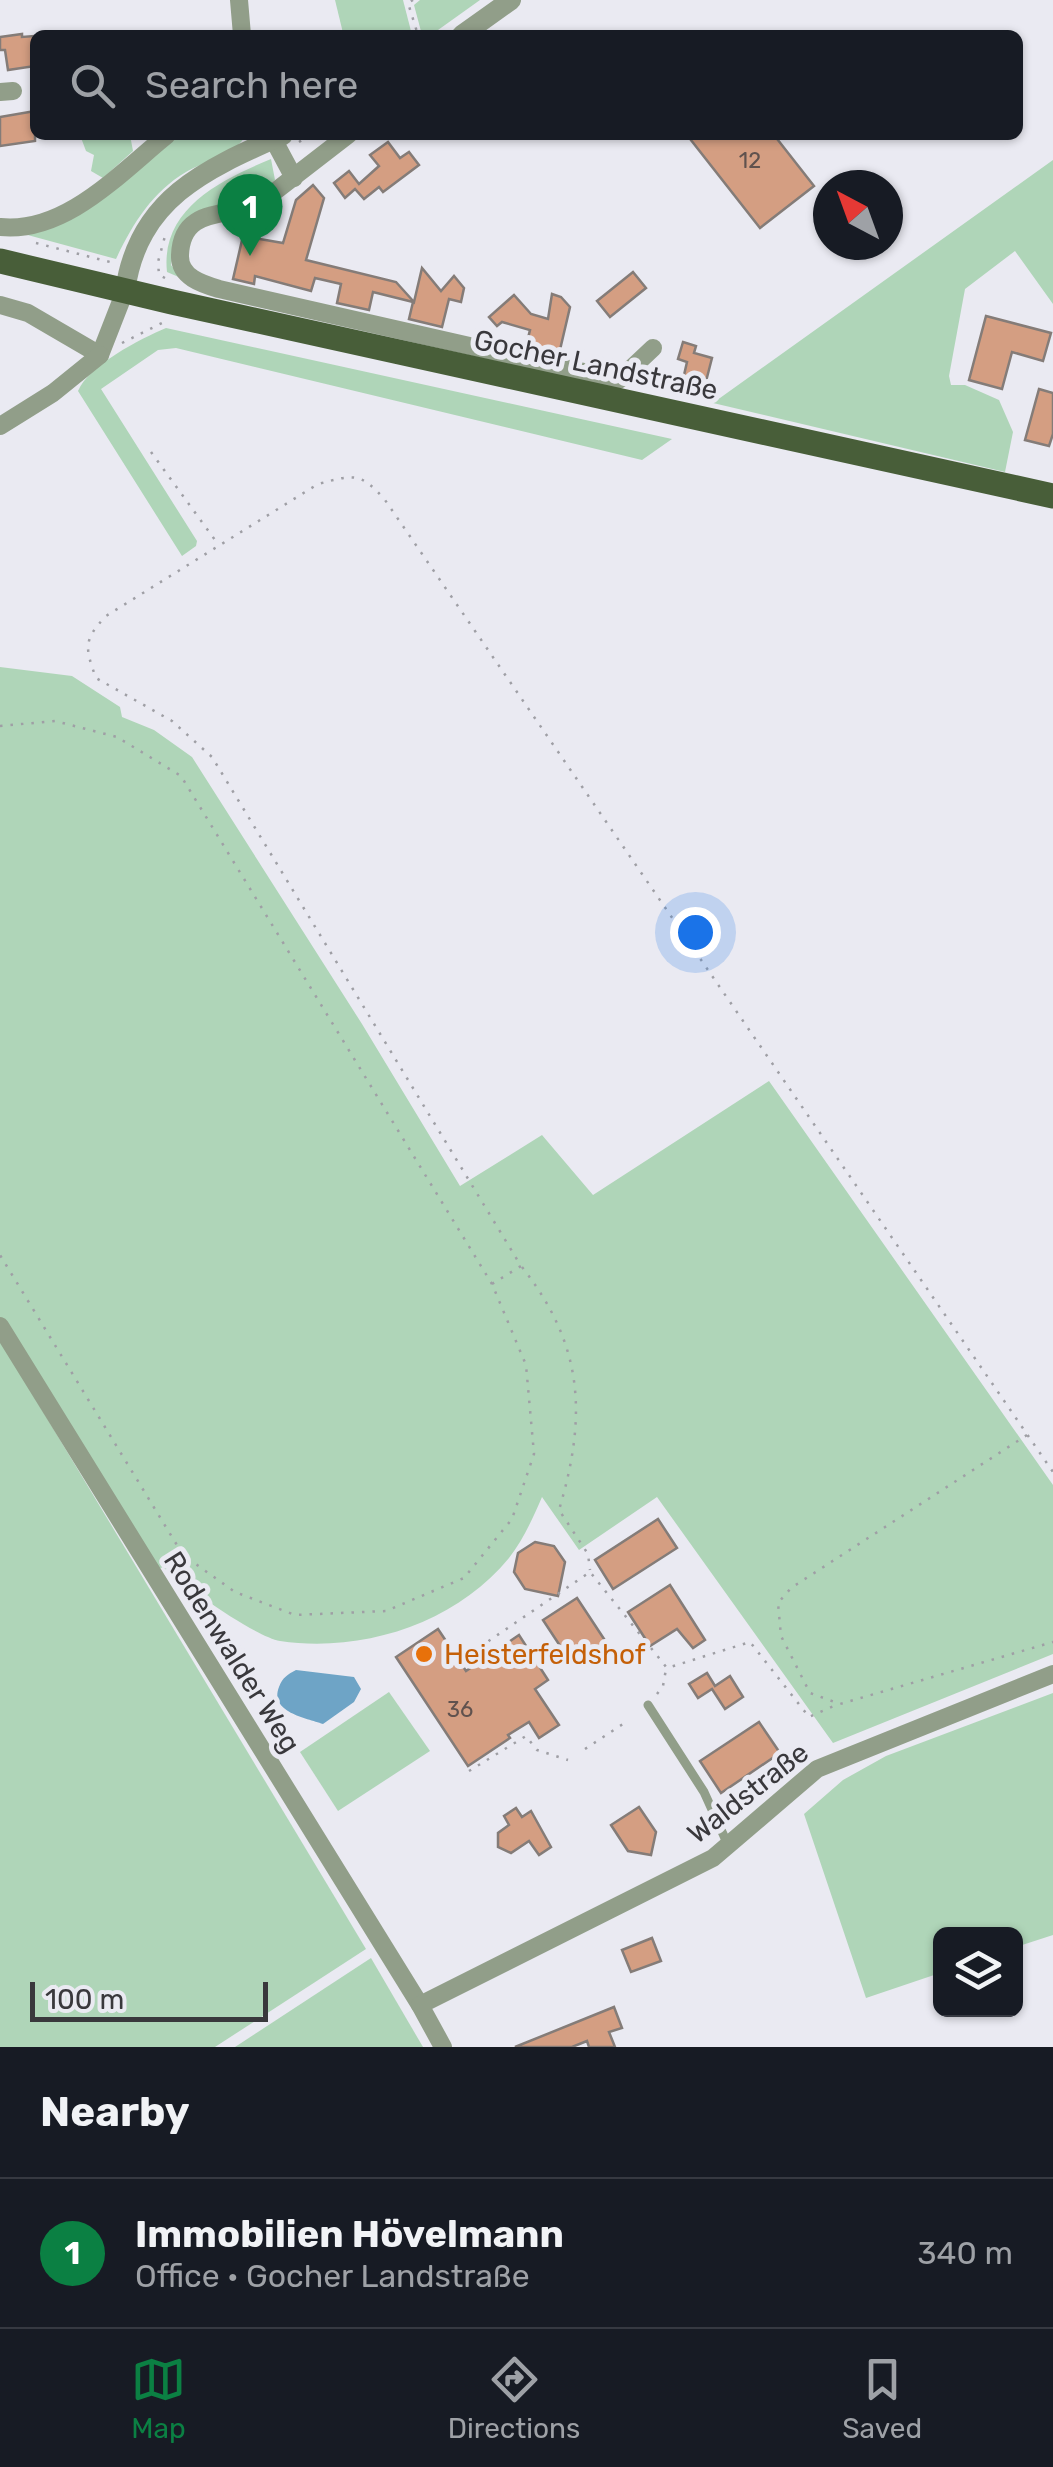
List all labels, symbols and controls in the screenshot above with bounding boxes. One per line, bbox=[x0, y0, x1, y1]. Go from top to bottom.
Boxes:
search box bbox=[30, 30, 1023, 140]
icon: search bbox=[65, 58, 120, 113]
text: Search here bbox=[145, 62, 358, 108]
house number: 12 bbox=[739, 147, 761, 174]
north arrow bbox=[813, 170, 903, 260]
pin: 1 bbox=[218, 174, 282, 256]
street label: Gocher Landstraße bbox=[471, 323, 721, 407]
your location bbox=[670, 907, 721, 958]
street label: Rodenwalder Weg bbox=[157, 1545, 307, 1759]
place label: Heisterfeldshof bbox=[444, 1638, 646, 1671]
marker: Heisterfeldshof bbox=[413, 1643, 435, 1665]
house number: 36 bbox=[447, 1696, 473, 1723]
street label: Waldstraße bbox=[681, 1736, 815, 1850]
map controls bbox=[933, 1927, 1023, 2017]
button: layers bbox=[933, 1927, 1023, 2017]
scale bar bbox=[30, 1977, 268, 2022]
text: 100 m bbox=[45, 1983, 124, 2016]
text: Nearby bbox=[40, 2087, 190, 2137]
text: Immobilien Hövelmann bbox=[135, 2211, 564, 2257]
text: 1 bbox=[65, 2234, 80, 2272]
text: 340 m bbox=[917, 2234, 1013, 2272]
text: Office · Gocher Landstraße bbox=[135, 2257, 530, 2295]
tab: Map bbox=[131, 2352, 186, 2445]
tab: Directions bbox=[448, 2352, 580, 2445]
tab: Saved bbox=[842, 2352, 922, 2445]

